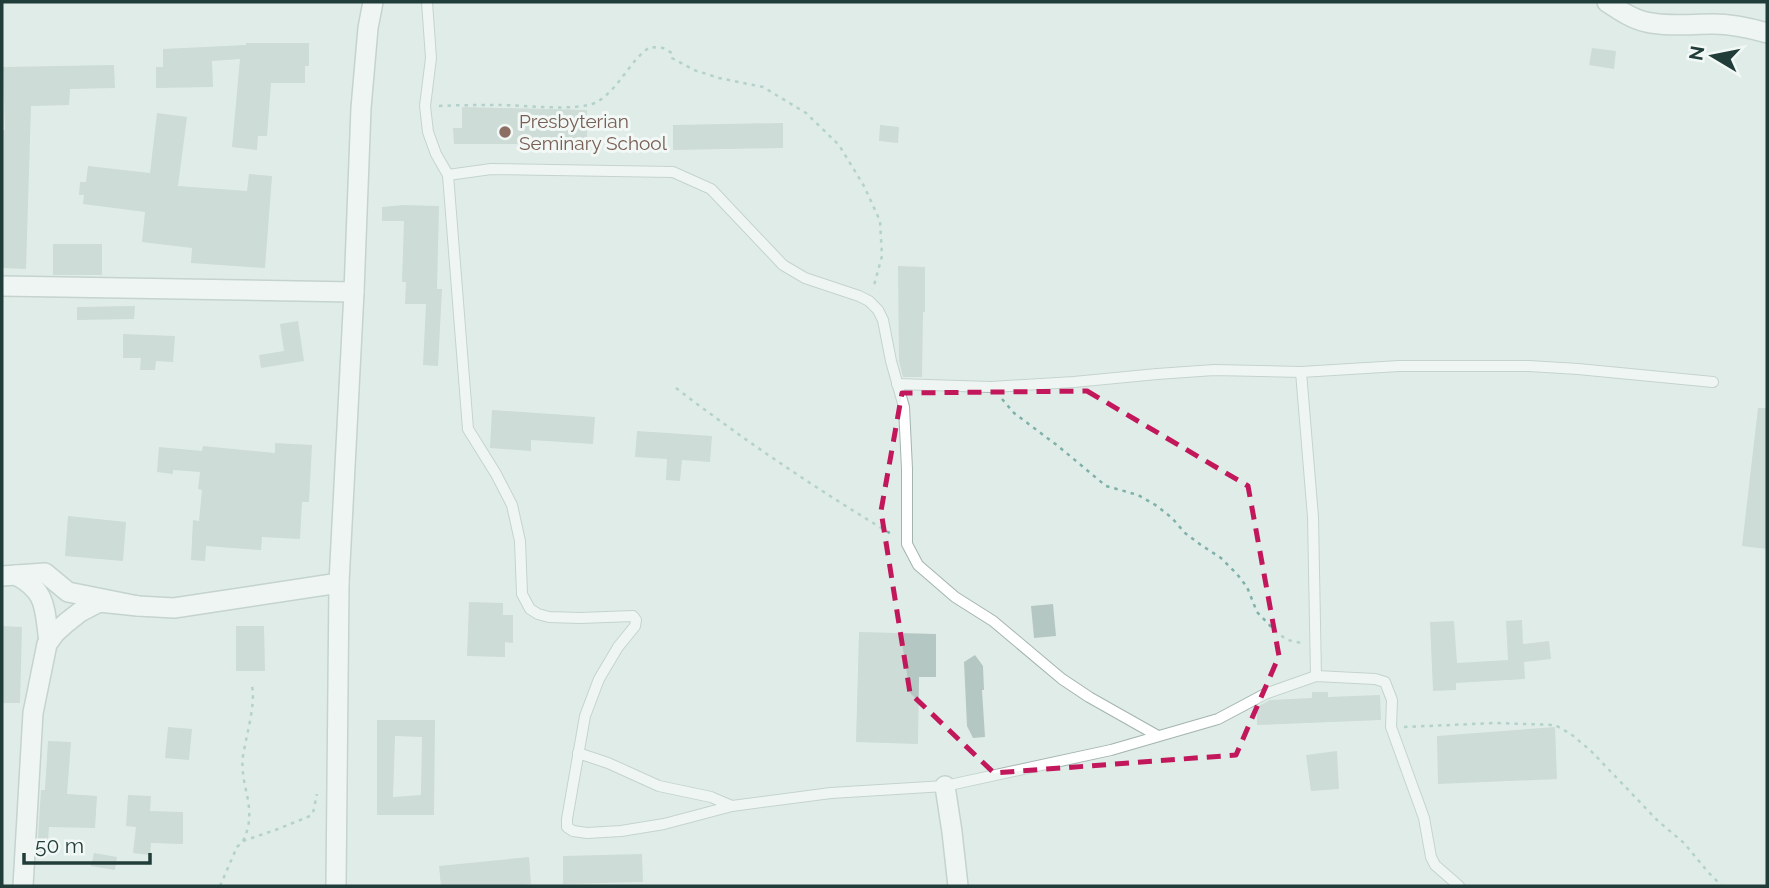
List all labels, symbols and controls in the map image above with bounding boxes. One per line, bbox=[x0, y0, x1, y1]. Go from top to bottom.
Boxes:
north arrow bbox=[1678, 21, 1748, 91]
text: N bbox=[1684, 44, 1708, 62]
place label: Presbyterian Seminary School bbox=[519, 110, 668, 154]
marker: Presbyterian Seminary School bbox=[497, 124, 513, 140]
scale bar bbox=[24, 822, 150, 866]
text: 50 m bbox=[35, 833, 84, 858]

